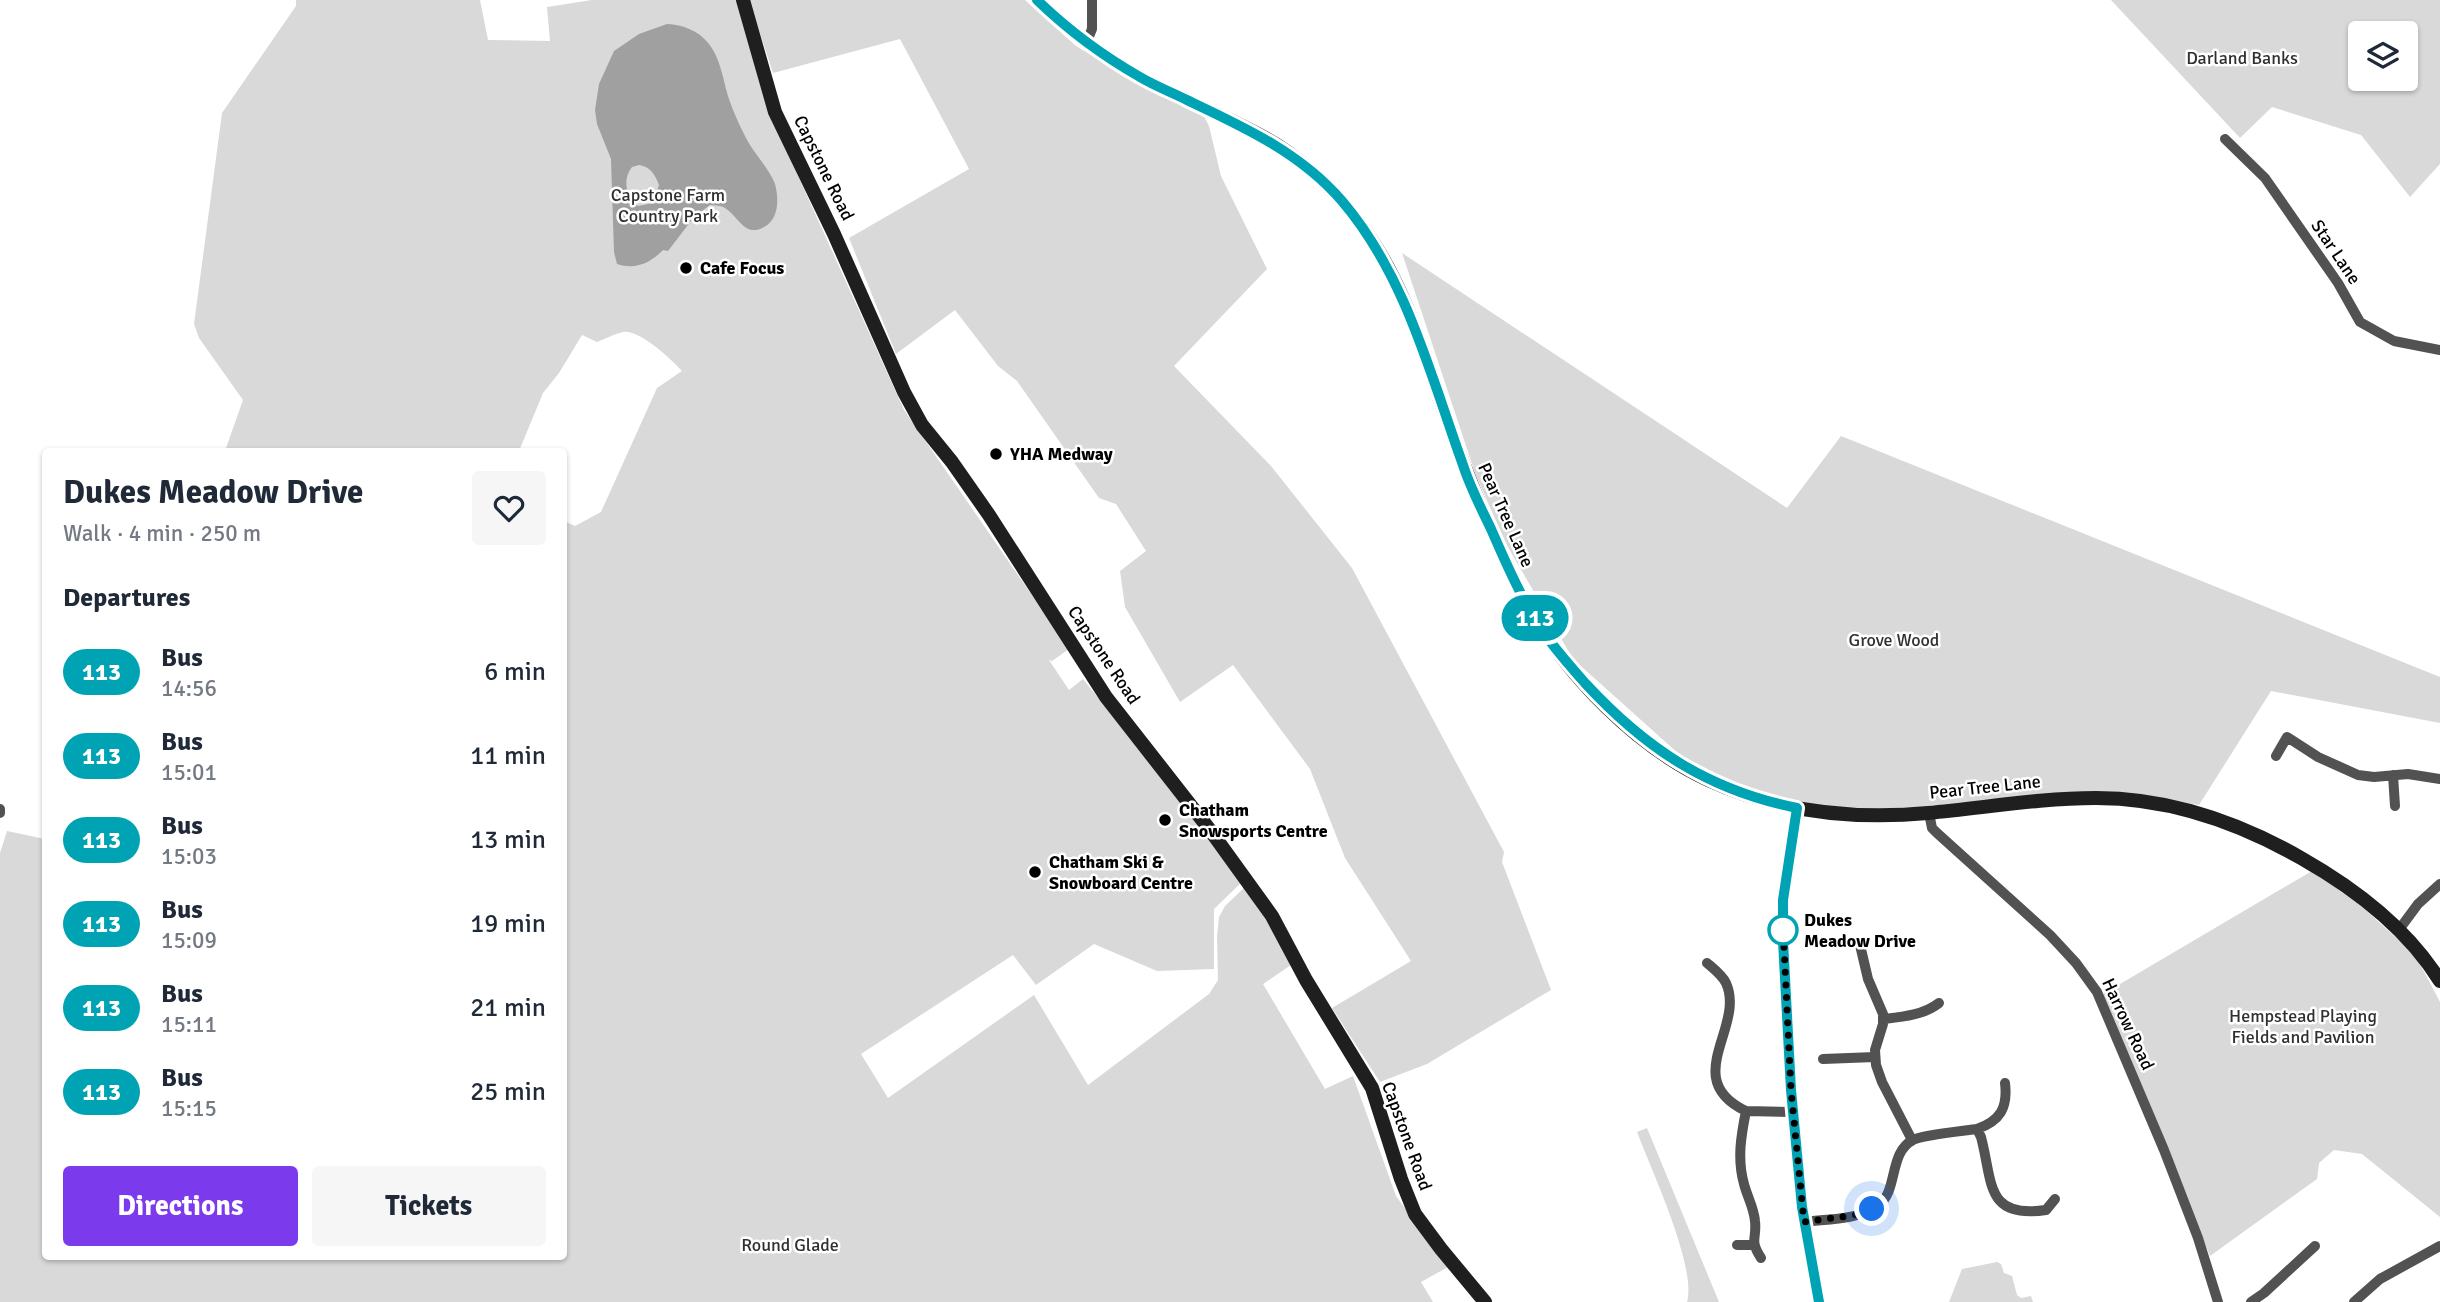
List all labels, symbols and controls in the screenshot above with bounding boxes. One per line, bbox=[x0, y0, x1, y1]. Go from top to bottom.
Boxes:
map controls bbox=[2348, 21, 2418, 91]
button: layers bbox=[2348, 21, 2418, 91]
park label: Darland Banks bbox=[2186, 47, 2298, 69]
street label: Capstone Road bbox=[789, 112, 859, 224]
park label: Capstone Farm Country Park bbox=[611, 184, 725, 227]
street label: Star Lane bbox=[2306, 216, 2366, 288]
place label: Cafe Focus bbox=[700, 257, 784, 279]
marker: Cafe Focus bbox=[678, 260, 694, 276]
place label: YHA Medway bbox=[1009, 443, 1113, 465]
marker: YHA Medway bbox=[988, 446, 1004, 462]
street label: Pear Tree Lane bbox=[1473, 459, 1539, 571]
button: heart bbox=[472, 471, 546, 545]
text: Dukes Meadow Drive bbox=[63, 472, 363, 513]
text: Walk · 4 min · 250 m bbox=[63, 519, 261, 548]
text: Departures bbox=[63, 582, 190, 614]
line badge: 113 bbox=[1495, 595, 1575, 641]
street label: Capstone Road bbox=[1063, 602, 1145, 708]
text: 113 bbox=[1516, 603, 1554, 633]
park label: Grove Wood bbox=[1849, 629, 1939, 651]
text: Bus bbox=[161, 642, 203, 674]
text: 6 min bbox=[484, 656, 546, 688]
text: 113 bbox=[82, 657, 121, 687]
text: 14:56 bbox=[161, 674, 217, 703]
text: Bus bbox=[161, 726, 203, 758]
text: 11 min bbox=[470, 740, 546, 772]
text: 113 bbox=[82, 741, 121, 771]
text: 15:01 bbox=[161, 758, 217, 787]
street label: Pear Tree Lane bbox=[1928, 770, 2042, 804]
place label: Chatham Snowsports Centre bbox=[1179, 799, 1328, 842]
text: Bus bbox=[161, 810, 203, 842]
marker: Chatham Snowsports Centre bbox=[1157, 812, 1173, 828]
text: 13 min bbox=[470, 824, 546, 856]
text: 113 bbox=[82, 825, 121, 855]
text: 15:03 bbox=[161, 842, 217, 871]
place label: Chatham Ski & Snowboard Centre bbox=[1049, 851, 1193, 894]
marker: Chatham Ski & Snowboard Centre bbox=[1027, 864, 1043, 880]
text: Bus bbox=[161, 894, 203, 926]
text: 19 min bbox=[470, 908, 546, 940]
text: 113 bbox=[82, 909, 121, 939]
place label: Dukes Meadow Drive bbox=[1804, 909, 1916, 952]
marker: Dukes Meadow Drive bbox=[1768, 915, 1798, 945]
text: 15:09 bbox=[161, 926, 217, 955]
street label: Harrow Road bbox=[2097, 975, 2159, 1073]
text: Bus bbox=[161, 978, 203, 1010]
text: 21 min bbox=[470, 992, 546, 1024]
text: 113 bbox=[82, 993, 121, 1023]
park label: Hempstead Playing Fields and Pavilion bbox=[2229, 1005, 2377, 1048]
text: 15:11 bbox=[161, 1010, 217, 1039]
text: Bus bbox=[161, 1062, 203, 1094]
text: 25 min bbox=[470, 1076, 546, 1108]
text: 113 bbox=[82, 1077, 121, 1107]
street label: Capstone Road bbox=[1377, 1079, 1437, 1193]
text: 15:15 bbox=[161, 1094, 217, 1123]
button: Directions bbox=[63, 1166, 298, 1246]
button: Tickets bbox=[312, 1166, 546, 1246]
your location bbox=[1854, 1191, 1889, 1226]
park label: Round Glade bbox=[741, 1234, 839, 1256]

